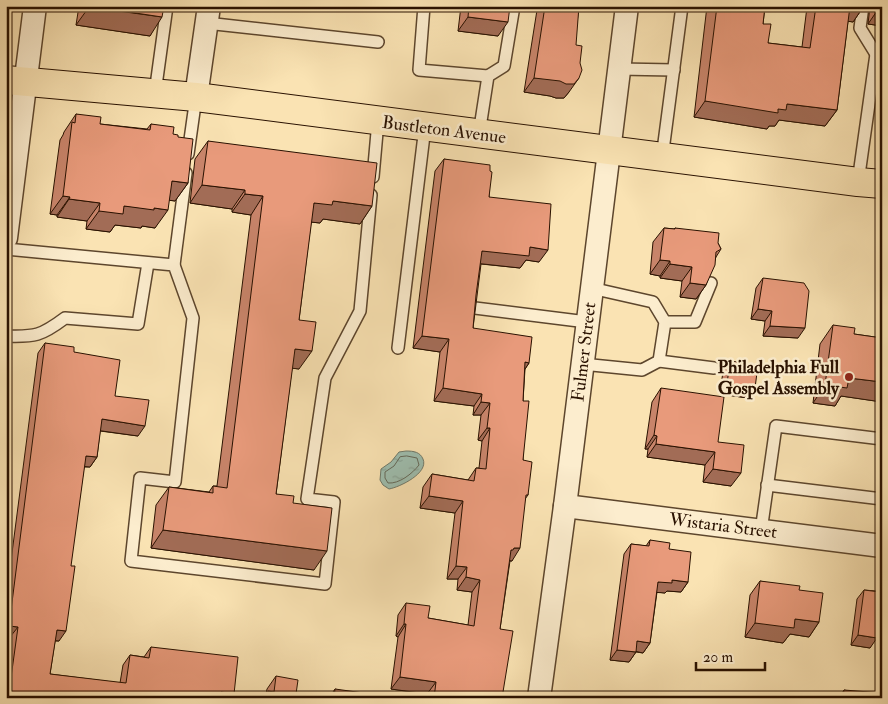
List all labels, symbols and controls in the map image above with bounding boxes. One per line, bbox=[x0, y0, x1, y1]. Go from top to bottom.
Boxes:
street label: Bustleton Avenue bbox=[381, 111, 508, 149]
street label: Fulmer Street bbox=[566, 301, 602, 403]
place label: Philadelphia Full Gospel Assembly bbox=[717, 356, 840, 400]
marker: Philadelphia Full Gospel Assembly bbox=[843, 371, 855, 383]
street label: Wistaria Street bbox=[667, 508, 778, 544]
scale bar bbox=[696, 639, 764, 671]
text: 20 m bbox=[703, 648, 733, 667]

